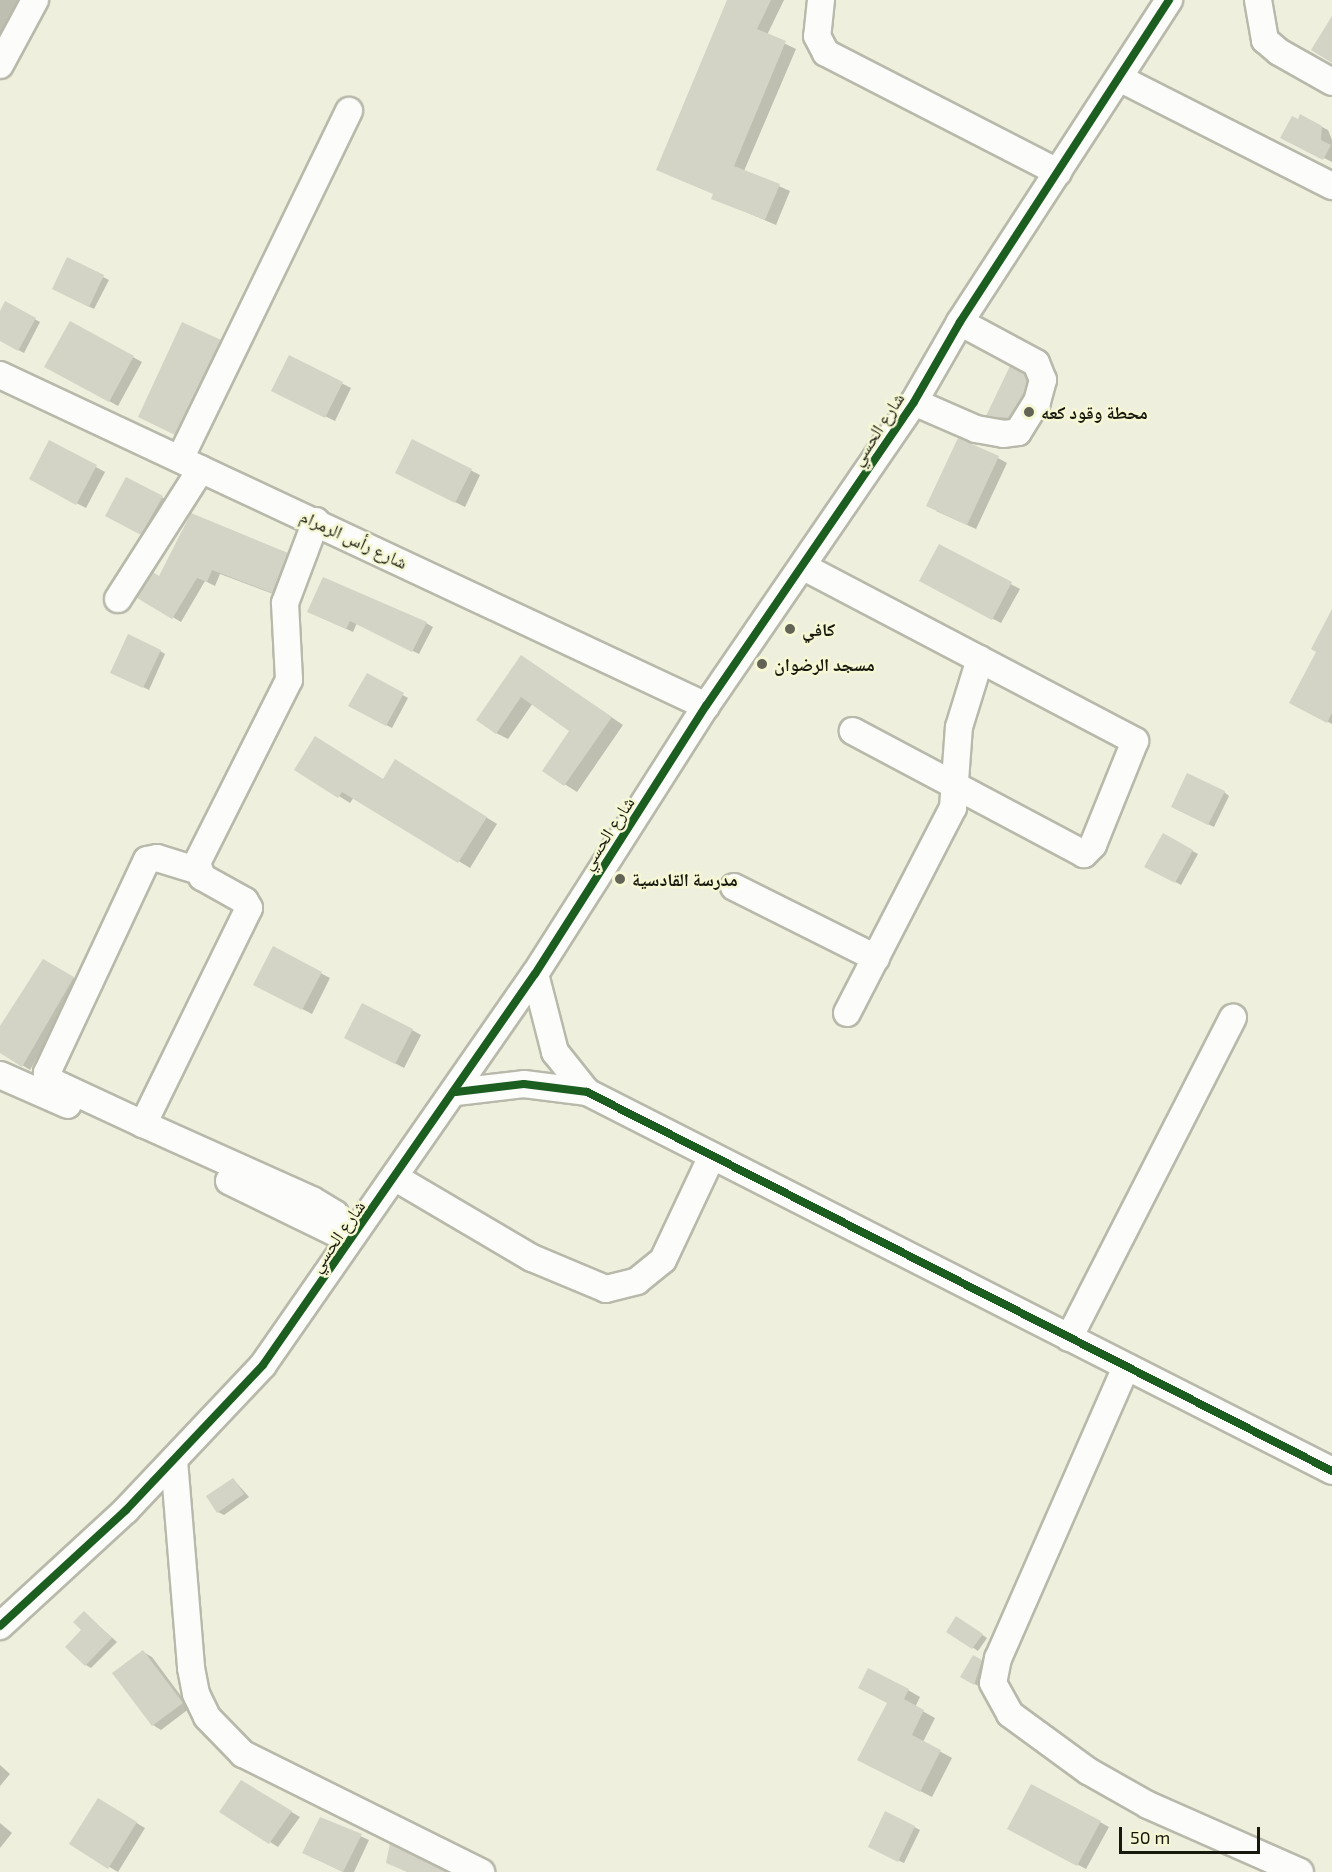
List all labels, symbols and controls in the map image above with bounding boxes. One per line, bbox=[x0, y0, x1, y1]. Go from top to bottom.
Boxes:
street label: شارع الحسي bbox=[845, 388, 909, 470]
place label: محطة وقود كعه bbox=[1041, 401, 1148, 423]
marker: محطة وقود كعه bbox=[1022, 405, 1036, 419]
street label: شارع رأس الرمرام bbox=[297, 505, 411, 573]
place label: كافي bbox=[802, 618, 835, 640]
marker: كافي bbox=[783, 622, 797, 636]
place label: مسجد الرضوان bbox=[774, 653, 875, 675]
marker: مسجد الرضوان bbox=[755, 657, 769, 671]
street label: شارع الحسي bbox=[575, 792, 639, 874]
place label: مدرسة القادسية bbox=[632, 868, 738, 890]
marker: مدرسة القادسية bbox=[613, 872, 627, 886]
street label: شارع الحسي bbox=[304, 1196, 370, 1276]
scale bar bbox=[1122, 1815, 1263, 1853]
text: 50 m bbox=[1130, 1826, 1170, 1848]

